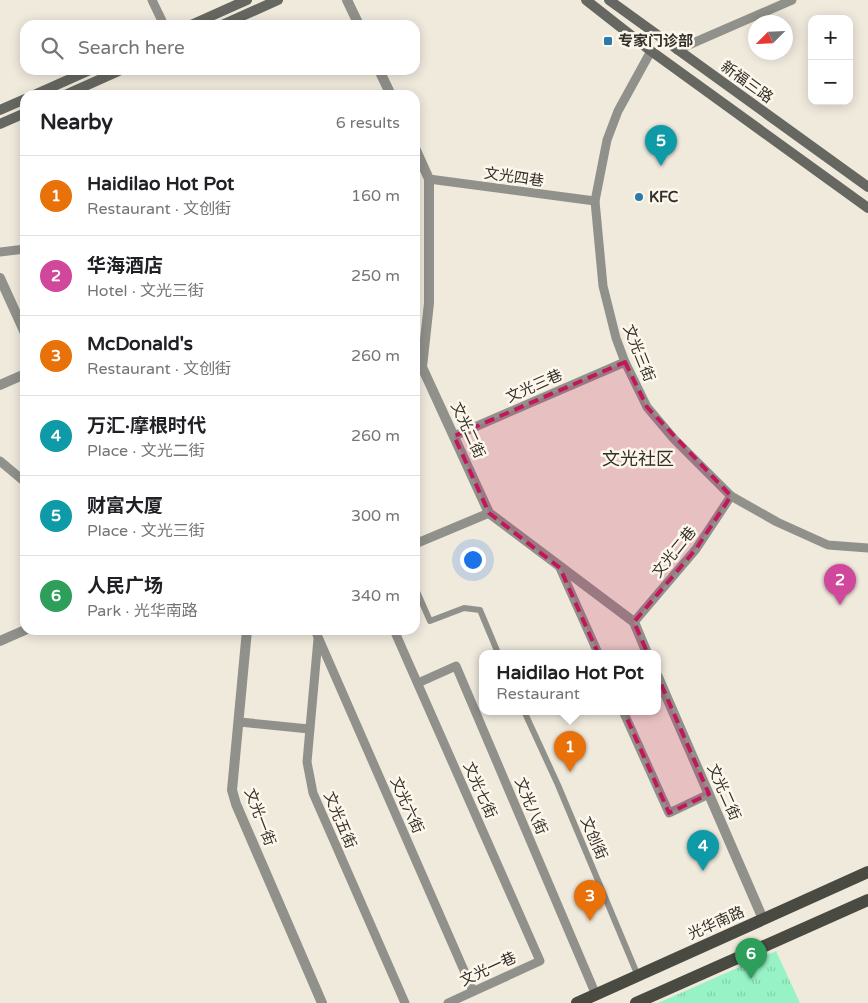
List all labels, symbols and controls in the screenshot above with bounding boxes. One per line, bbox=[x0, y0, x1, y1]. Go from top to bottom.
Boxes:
north arrow bbox=[748, 15, 793, 60]
map controls bbox=[808, 15, 853, 105]
button: + bbox=[808, 15, 853, 60]
search box bbox=[20, 20, 420, 75]
place label: 专家门诊部 bbox=[618, 32, 693, 50]
icon: search bbox=[38, 34, 66, 62]
marker: 专家门诊部 bbox=[602, 35, 614, 47]
text: Search here bbox=[78, 37, 185, 59]
street label: 新福三路 bbox=[717, 57, 777, 107]
button: − bbox=[808, 60, 853, 105]
text: Nearby bbox=[40, 110, 113, 135]
text: 6 results bbox=[336, 113, 400, 133]
pin: 5 bbox=[645, 125, 677, 166]
street label: 文光四巷 bbox=[483, 164, 545, 190]
text: Haidilao Hot Pot bbox=[87, 173, 234, 195]
text: 1 bbox=[51, 186, 61, 206]
text: 160 m bbox=[351, 186, 400, 206]
place label: KFC bbox=[649, 188, 679, 206]
marker: KFC bbox=[633, 191, 645, 203]
text: Restaurant · 文创街 bbox=[87, 199, 231, 219]
text: 华海酒店 bbox=[87, 255, 163, 277]
text: 2 bbox=[51, 266, 61, 286]
text: 250 m bbox=[351, 266, 400, 286]
text: Hotel · 文光三街 bbox=[87, 281, 204, 301]
street label: 文光三街 bbox=[619, 322, 659, 384]
text: McDonald's bbox=[87, 333, 193, 355]
text: 3 bbox=[51, 346, 61, 366]
text: 260 m bbox=[351, 346, 400, 366]
text: Restaurant · 文创街 bbox=[87, 359, 231, 379]
street label: 文光三巷 bbox=[503, 366, 565, 406]
street label: 文光二街 bbox=[447, 399, 489, 461]
text: 万汇·摩根时代 bbox=[87, 415, 206, 437]
text: 4 bbox=[51, 426, 61, 446]
text: 260 m bbox=[351, 426, 400, 446]
text: Place · 文光二街 bbox=[87, 441, 205, 461]
district label: 文光社区 bbox=[602, 448, 674, 470]
text: 财富大厦 bbox=[87, 495, 163, 517]
text: 5 bbox=[51, 506, 61, 526]
text: 300 m bbox=[351, 506, 400, 526]
text: Place · 文光三街 bbox=[87, 521, 205, 541]
street label: 文光二巷 bbox=[648, 523, 700, 581]
your location bbox=[460, 547, 486, 573]
pin: 2 bbox=[824, 564, 856, 605]
text: 人民广场 bbox=[87, 575, 163, 597]
text: 6 bbox=[51, 586, 61, 606]
text: 340 m bbox=[351, 586, 400, 606]
text: Park · 光华南路 bbox=[87, 601, 198, 621]
popup bbox=[479, 650, 661, 715]
text: Haidilao Hot Pot bbox=[496, 662, 644, 684]
text: Restaurant bbox=[496, 684, 580, 704]
pin: 1 bbox=[554, 731, 586, 772]
street label: 文光七街 bbox=[460, 759, 500, 821]
street label: 文光二街 bbox=[704, 761, 744, 823]
street label: 文光六街 bbox=[387, 774, 427, 836]
street label: 文光八街 bbox=[511, 775, 551, 837]
street label: 文光一街 bbox=[241, 786, 279, 848]
street label: 文光五街 bbox=[320, 789, 360, 851]
street label: 文创街 bbox=[577, 814, 611, 862]
pin: 4 bbox=[687, 830, 719, 871]
pin: 3 bbox=[574, 880, 606, 921]
street label: 光华南路 bbox=[685, 903, 747, 943]
pin: 6 bbox=[735, 938, 767, 979]
street label: 文光一巷 bbox=[457, 948, 519, 990]

